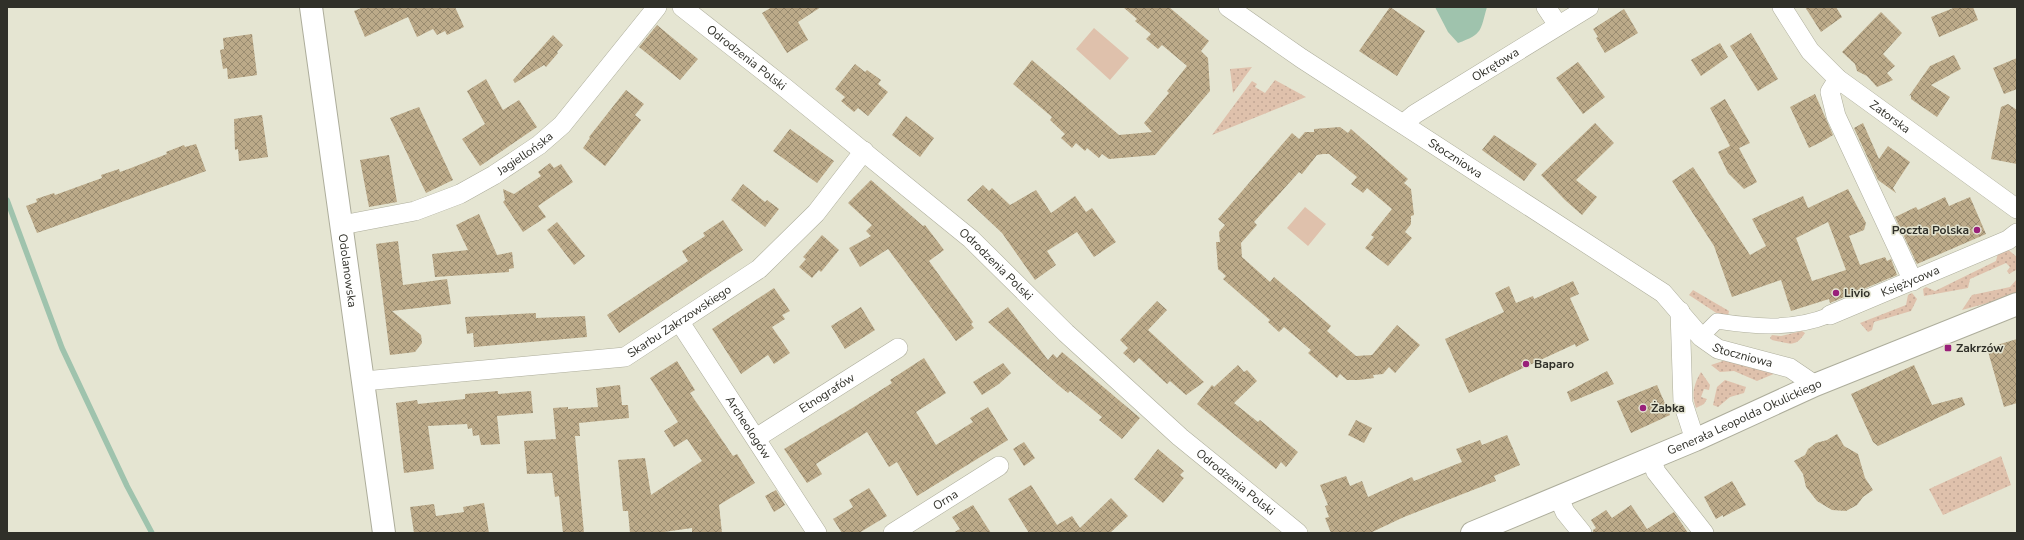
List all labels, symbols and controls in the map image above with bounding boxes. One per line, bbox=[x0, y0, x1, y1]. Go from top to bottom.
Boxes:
street label: Odrodzenia Polski bbox=[703, 21, 790, 94]
street label: Okrętowa bbox=[1469, 44, 1522, 85]
street label: Zatorska bbox=[1866, 97, 1914, 137]
street label: Jagiellońska bbox=[493, 128, 556, 179]
street label: Stoczniowa bbox=[1425, 135, 1486, 182]
place label: Poczta Polska bbox=[1892, 222, 1969, 238]
street label: Odrodzenia Polski bbox=[956, 224, 1036, 304]
marker: Poczta Polska bbox=[1972, 225, 1982, 235]
street label: Odolanowska bbox=[335, 233, 361, 308]
street label: Księżycowa bbox=[1878, 262, 1942, 301]
street label: Skarbu Zakrzowskiego bbox=[624, 281, 735, 361]
place label: Livio bbox=[1844, 285, 1870, 301]
marker: Livio bbox=[1831, 288, 1841, 298]
street label: Stoczniowa bbox=[1709, 339, 1775, 371]
place label: Zakrzów bbox=[1956, 340, 2004, 356]
marker: Zakrzów bbox=[1943, 343, 1953, 353]
place label: Baparo bbox=[1534, 356, 1574, 372]
marker: Baparo bbox=[1521, 359, 1531, 369]
street label: Etnografów bbox=[796, 369, 858, 417]
street label: Generała Leopolda Okulickiego bbox=[1665, 375, 1824, 459]
street label: Archeologów bbox=[722, 393, 775, 462]
place label: Żabka bbox=[1651, 400, 1685, 416]
marker: Żabka bbox=[1638, 403, 1648, 413]
street label: Odrodzenia Polski bbox=[1193, 445, 1278, 519]
street label: Orna bbox=[930, 486, 961, 514]

